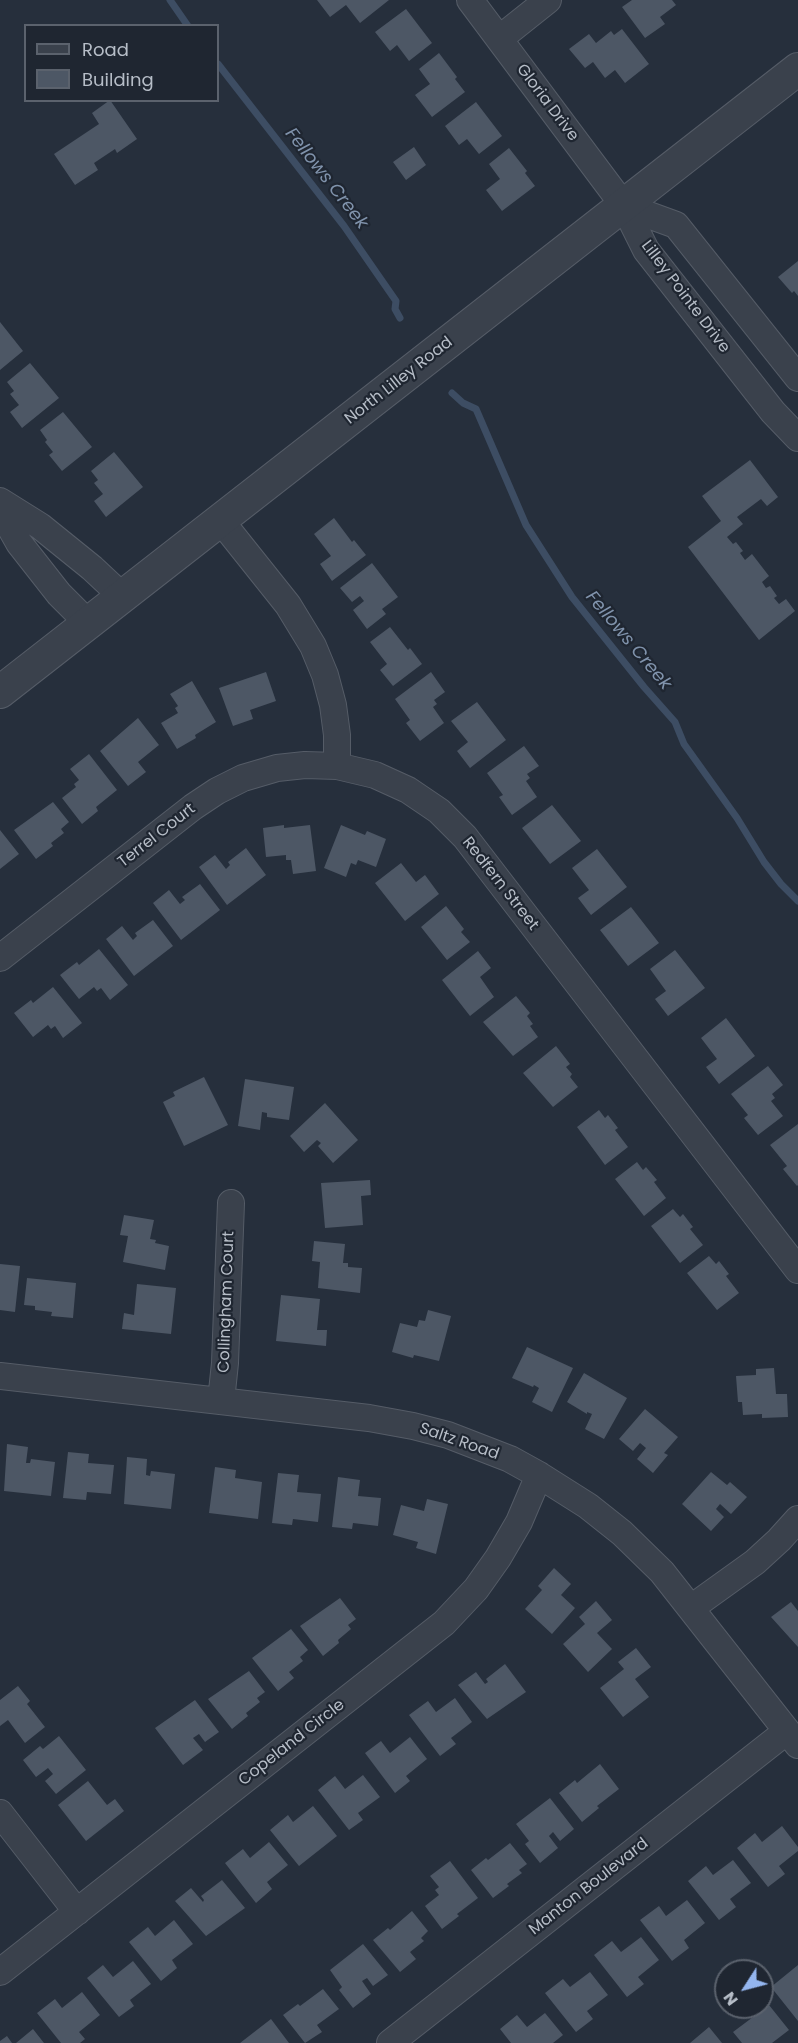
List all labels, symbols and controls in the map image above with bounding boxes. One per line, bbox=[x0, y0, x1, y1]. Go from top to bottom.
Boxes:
legend bbox=[24, 24, 219, 102]
text: Road bbox=[82, 37, 129, 62]
street label: Gloria Drive bbox=[512, 61, 582, 145]
text: Building bbox=[82, 67, 154, 92]
water label: Fellows Creek bbox=[280, 124, 372, 234]
street label: Lilley Pointe Drive bbox=[636, 237, 734, 357]
street label: North Lilley Road bbox=[341, 333, 457, 429]
water label: Fellows Creek bbox=[580, 587, 676, 695]
street label: Terrel Court bbox=[114, 800, 200, 872]
street label: Redfern Street bbox=[458, 834, 542, 934]
street label: Collingham Court bbox=[215, 1231, 239, 1373]
street label: Saltz Road bbox=[417, 1419, 501, 1465]
street label: Copeland Circle bbox=[235, 1696, 349, 1790]
street label: Manton Boulevard bbox=[526, 1834, 652, 1940]
north arrow bbox=[714, 1959, 774, 2019]
text: N bbox=[718, 1987, 744, 2010]

